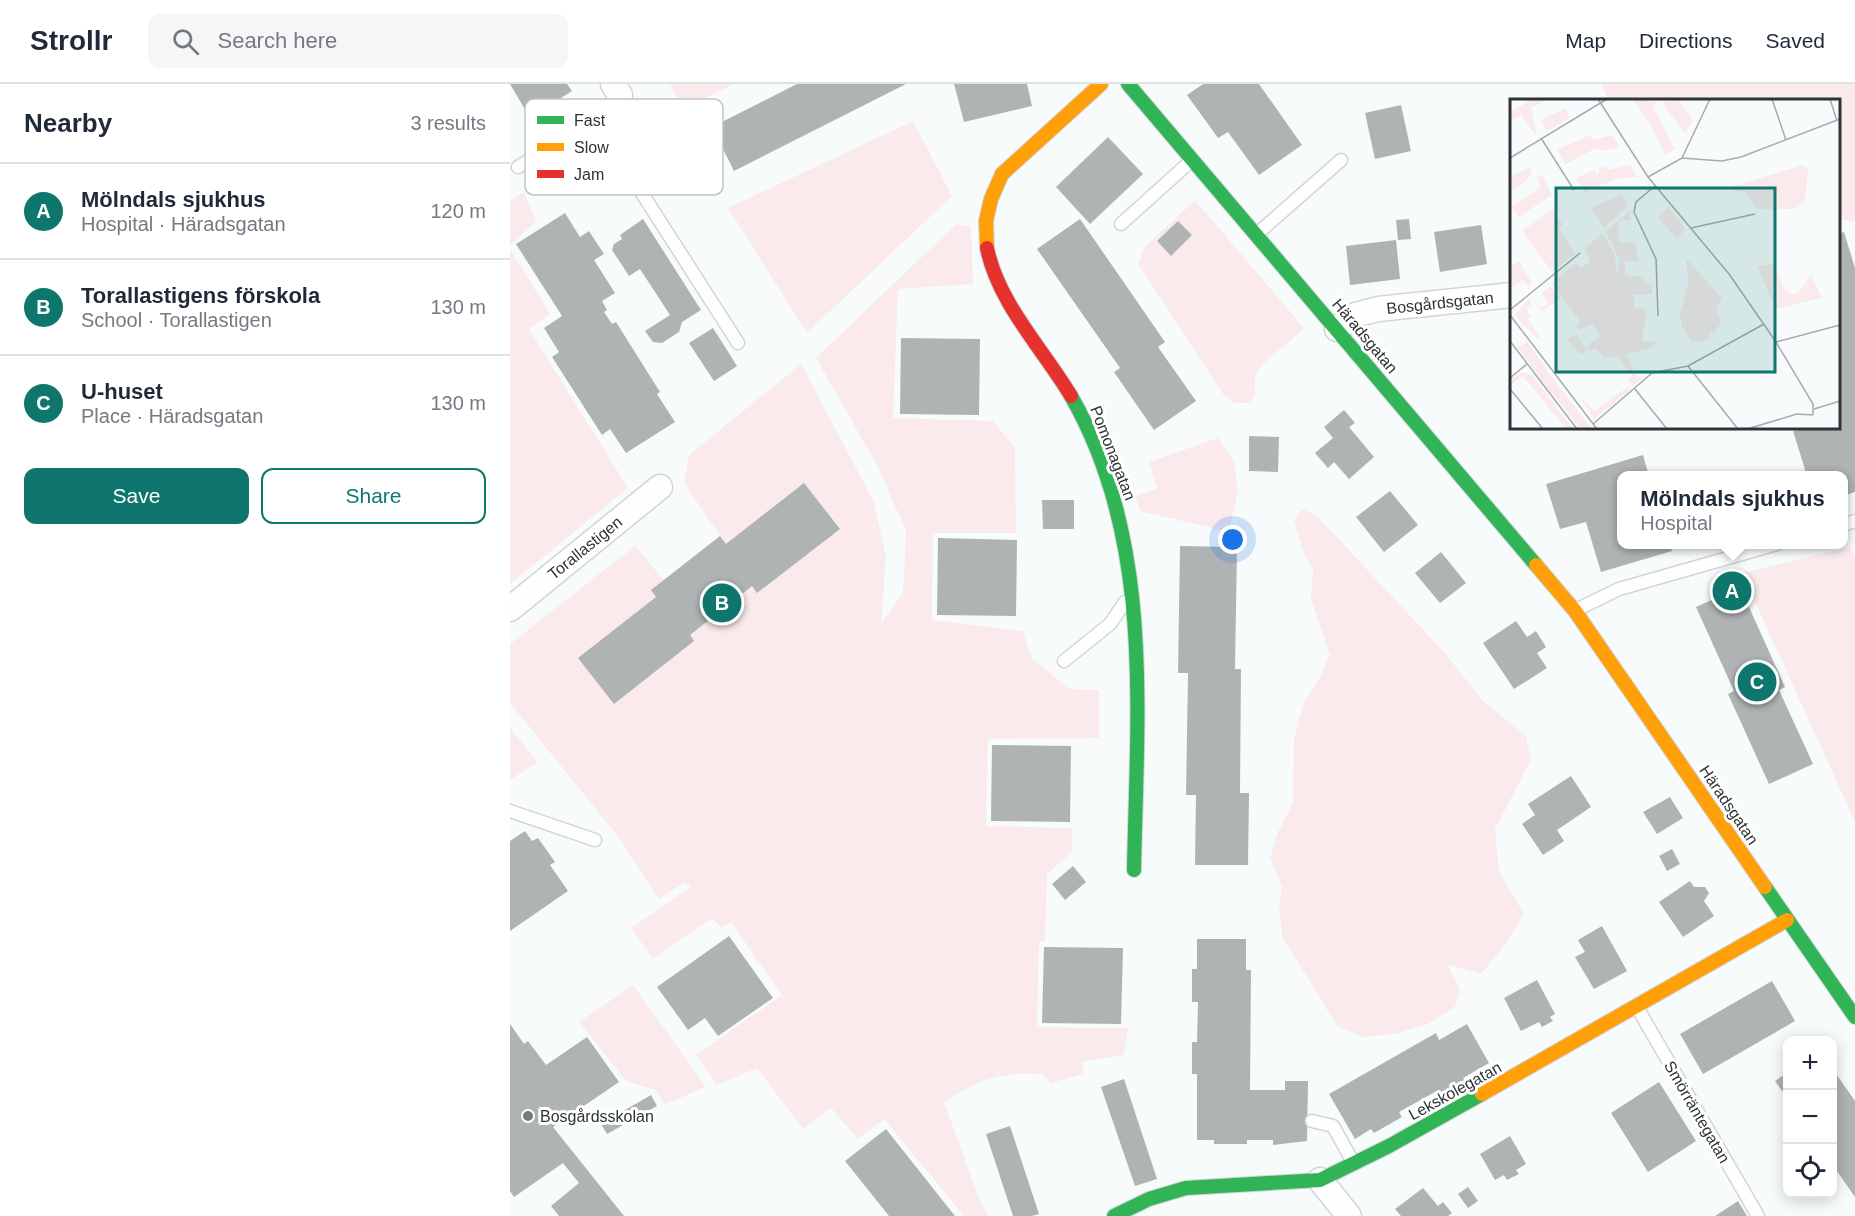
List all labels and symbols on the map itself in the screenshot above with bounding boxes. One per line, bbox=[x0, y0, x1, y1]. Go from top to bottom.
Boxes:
legend bbox=[525, 99, 723, 195]
inset map bbox=[1510, 99, 1840, 429]
text: Fast bbox=[574, 112, 606, 129]
text: Slow bbox=[574, 139, 609, 156]
text: Jam bbox=[574, 166, 604, 183]
street label: Bosgårdsgatan bbox=[1386, 289, 1494, 317]
street label: Häradsgatan bbox=[1329, 295, 1401, 377]
street label: Pomonagatan bbox=[1087, 403, 1139, 503]
street label: Torallastigen bbox=[545, 513, 625, 583]
your location bbox=[1218, 525, 1247, 554]
pin: A bbox=[1712, 568, 1752, 614]
pin: B bbox=[702, 580, 742, 626]
pin: C bbox=[1738, 660, 1776, 704]
street label: Häradsgatan bbox=[1696, 762, 1762, 848]
street label: Smörräntegatan bbox=[1661, 1058, 1733, 1166]
street label: Lekskolegatan bbox=[1406, 1059, 1504, 1123]
place label: Bosgårdsskolan bbox=[540, 1108, 654, 1125]
marker: Bosgårdsskolan bbox=[521, 1109, 535, 1123]

